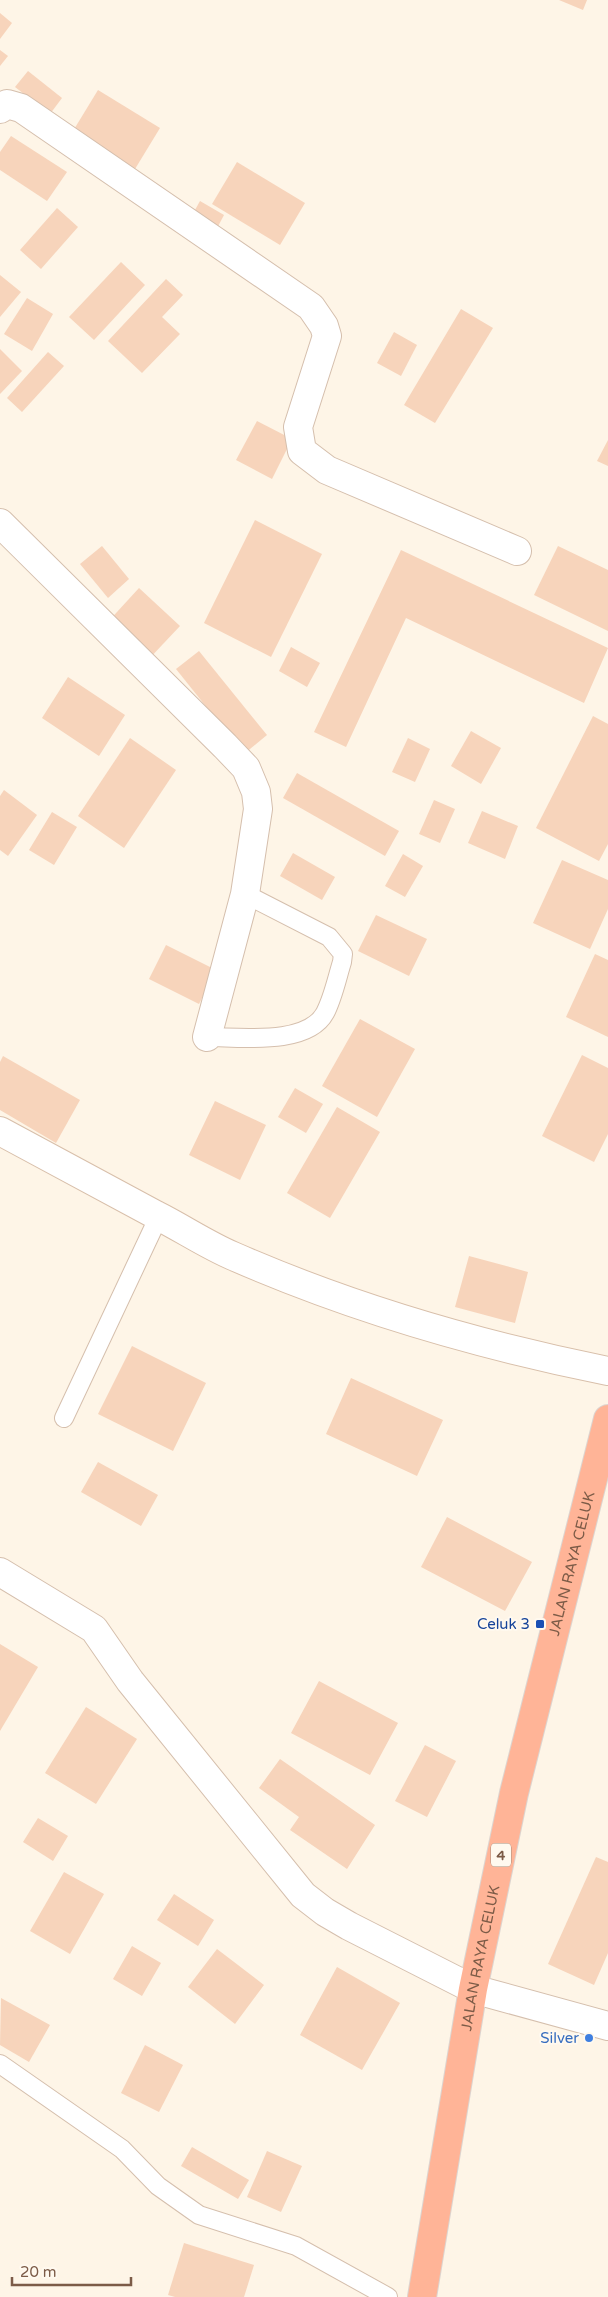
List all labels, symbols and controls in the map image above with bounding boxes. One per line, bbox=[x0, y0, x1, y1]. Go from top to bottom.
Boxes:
street label: JALAN RAYA CELUK bbox=[545, 1489, 598, 1638]
place label: Celuk 3 bbox=[477, 1615, 530, 1633]
marker: Celuk 3 bbox=[534, 1618, 546, 1630]
road number: 4 bbox=[491, 1844, 511, 1866]
street label: JALAN RAYA CELUK bbox=[457, 1883, 504, 2032]
place label: Silver bbox=[540, 2029, 579, 2047]
marker: Silver bbox=[583, 2032, 595, 2044]
scale bar bbox=[12, 2254, 131, 2286]
text: 20 m bbox=[20, 2263, 57, 2281]

